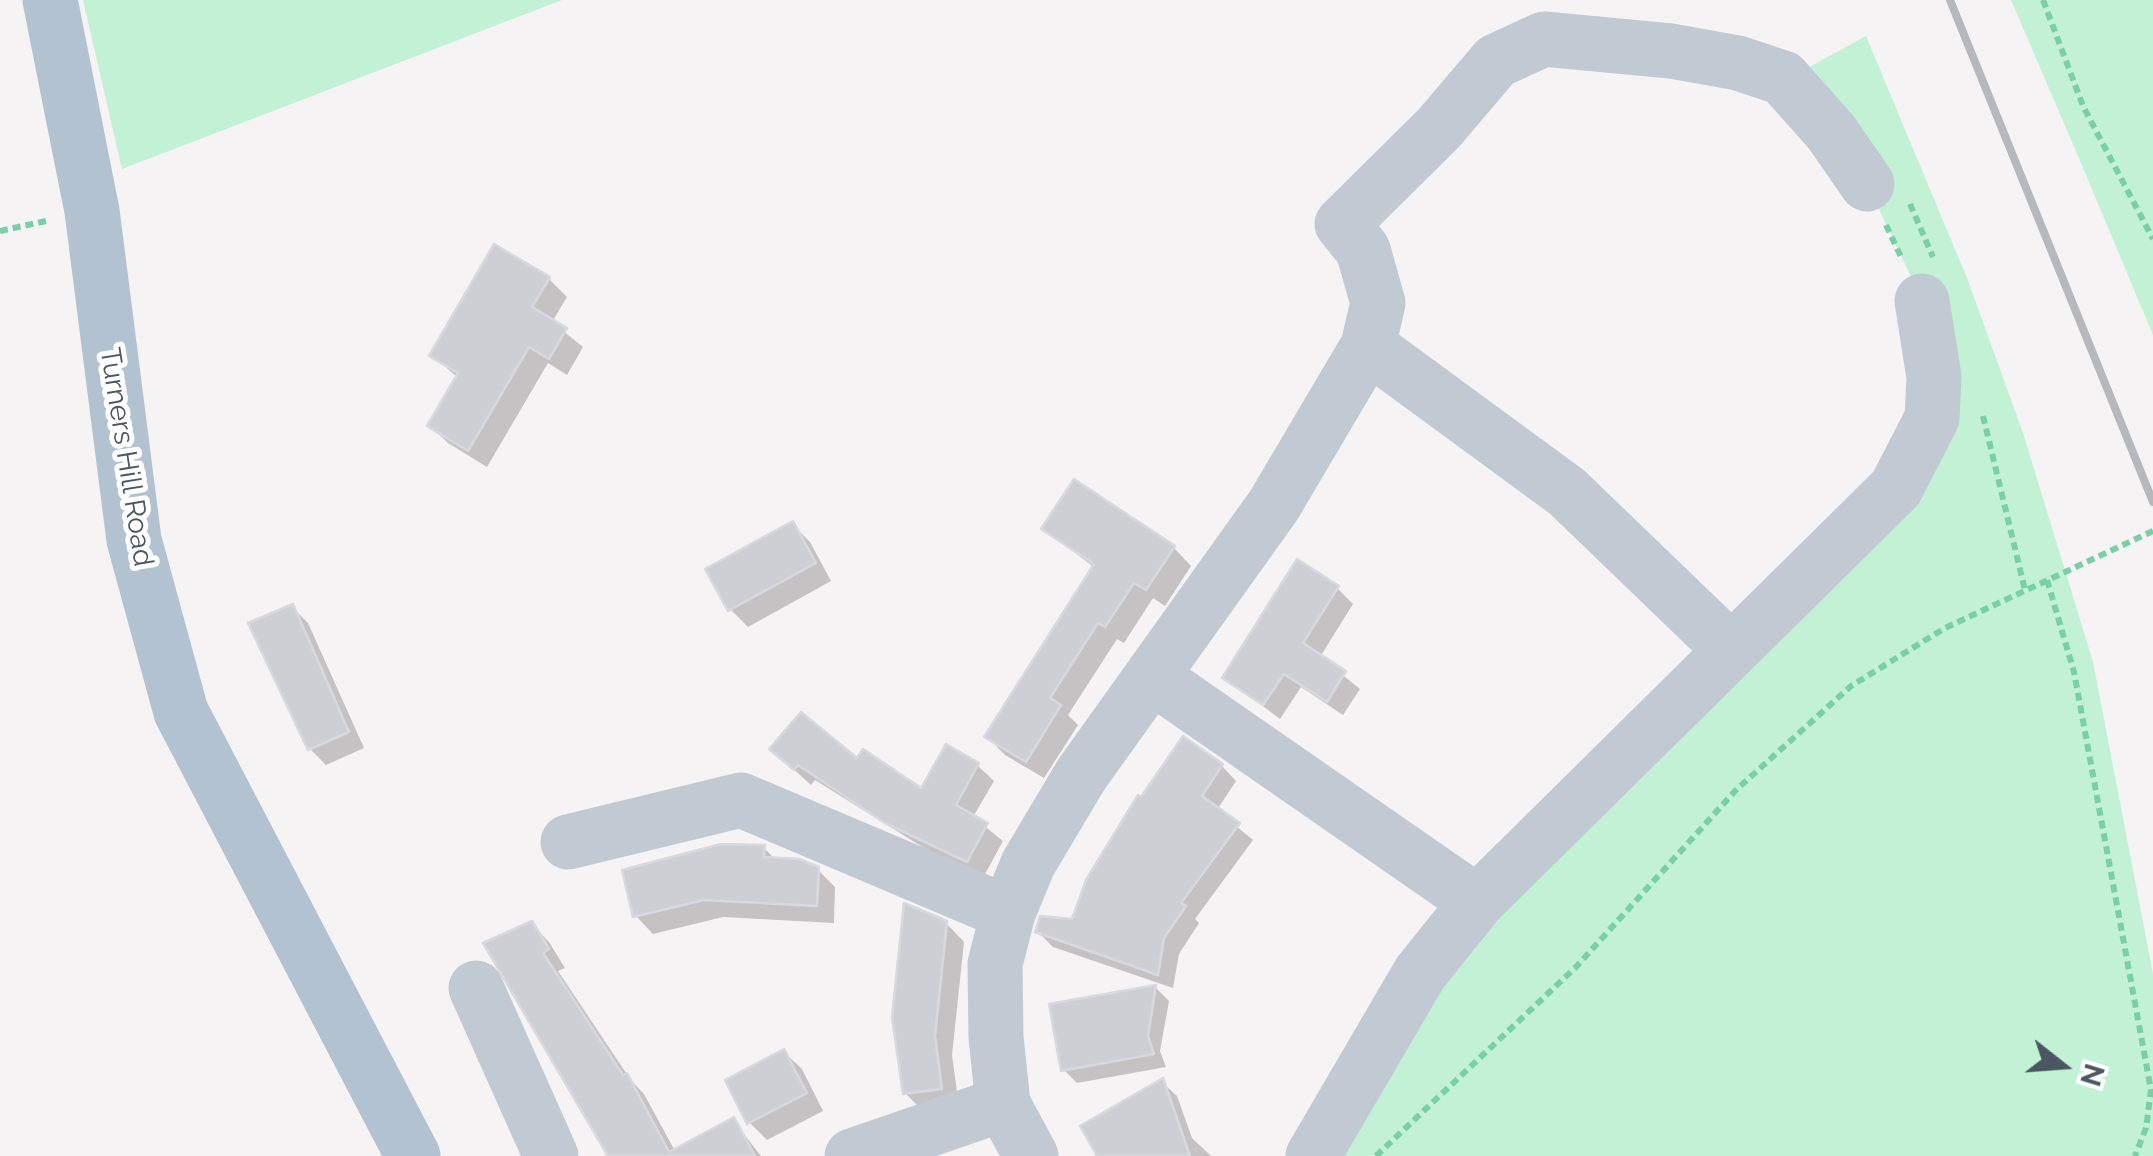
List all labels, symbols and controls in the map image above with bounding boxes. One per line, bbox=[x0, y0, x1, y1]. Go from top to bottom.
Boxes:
street label: Turners Hill Road bbox=[92, 345, 160, 569]
north arrow bbox=[2013, 1016, 2113, 1116]
text: N bbox=[2073, 1060, 2111, 1090]

